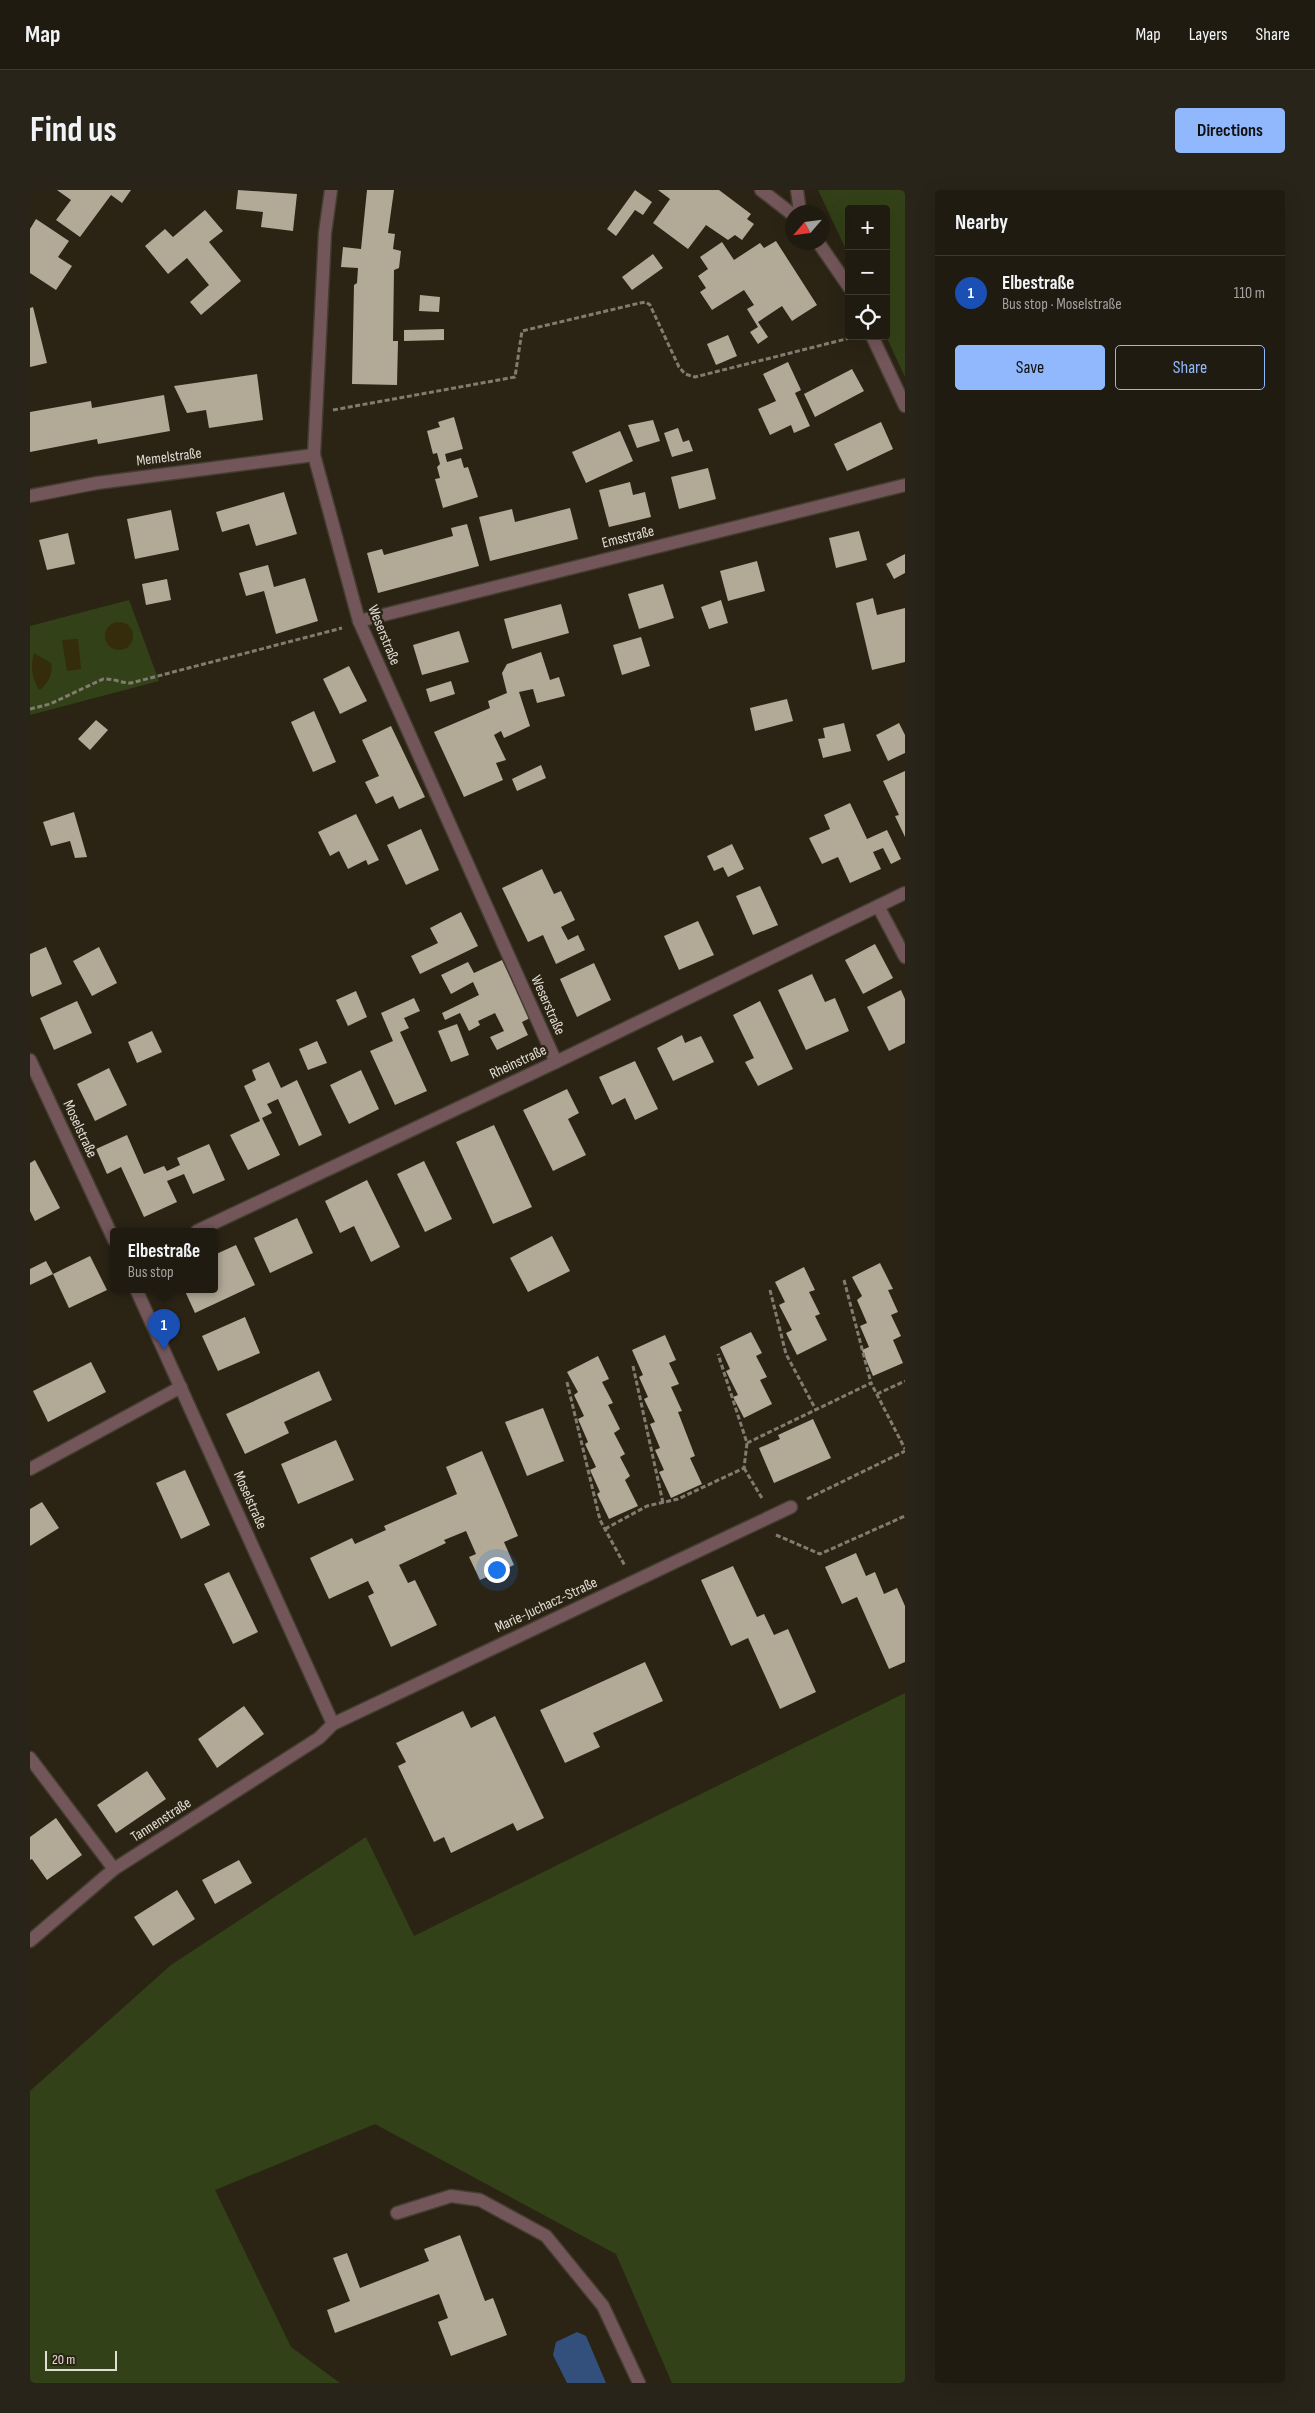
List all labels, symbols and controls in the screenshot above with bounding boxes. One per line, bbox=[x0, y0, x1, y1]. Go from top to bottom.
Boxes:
text: Map bbox=[25, 20, 60, 49]
text: Map bbox=[1136, 24, 1161, 45]
text: Layers bbox=[1189, 24, 1228, 45]
text: Share bbox=[1256, 24, 1290, 45]
button: Directions bbox=[1175, 108, 1285, 153]
text: Find us bbox=[30, 109, 117, 152]
north arrow bbox=[785, 205, 830, 250]
map controls bbox=[845, 205, 890, 340]
button: + bbox=[845, 205, 890, 250]
text: Nearby bbox=[955, 210, 1008, 235]
button: − bbox=[845, 250, 890, 295]
text: Elbestraße bbox=[1002, 272, 1074, 295]
text: 1 bbox=[968, 284, 974, 303]
text: 110 m bbox=[1234, 284, 1265, 303]
button: locate bbox=[845, 295, 890, 340]
text: Bus stop · Moselstraße bbox=[1002, 295, 1122, 314]
button: Save bbox=[955, 345, 1105, 390]
button: Share bbox=[1115, 345, 1265, 390]
street label: Memelstraße bbox=[135, 444, 203, 470]
street label: Emsstraße bbox=[600, 521, 656, 553]
street label: Weserstraße bbox=[363, 602, 405, 668]
street label: Weserstraße bbox=[526, 972, 570, 1038]
street label: Rheinstraße bbox=[486, 1041, 550, 1083]
street label: Moselstraße bbox=[58, 1097, 102, 1161]
popup bbox=[110, 1228, 218, 1293]
text: Elbestraße bbox=[128, 1240, 200, 1263]
text: Bus stop bbox=[128, 1263, 174, 1282]
pin: 1 bbox=[148, 1309, 180, 1350]
street label: Moselstraße bbox=[229, 1468, 271, 1532]
your location bbox=[484, 1557, 510, 1583]
street label: Marie-Juchacz-Straße bbox=[492, 1573, 600, 1637]
street label: Tannenstraße bbox=[127, 1793, 195, 1847]
scale bar bbox=[45, 2348, 118, 2371]
text: 20 m bbox=[52, 2351, 75, 2368]

